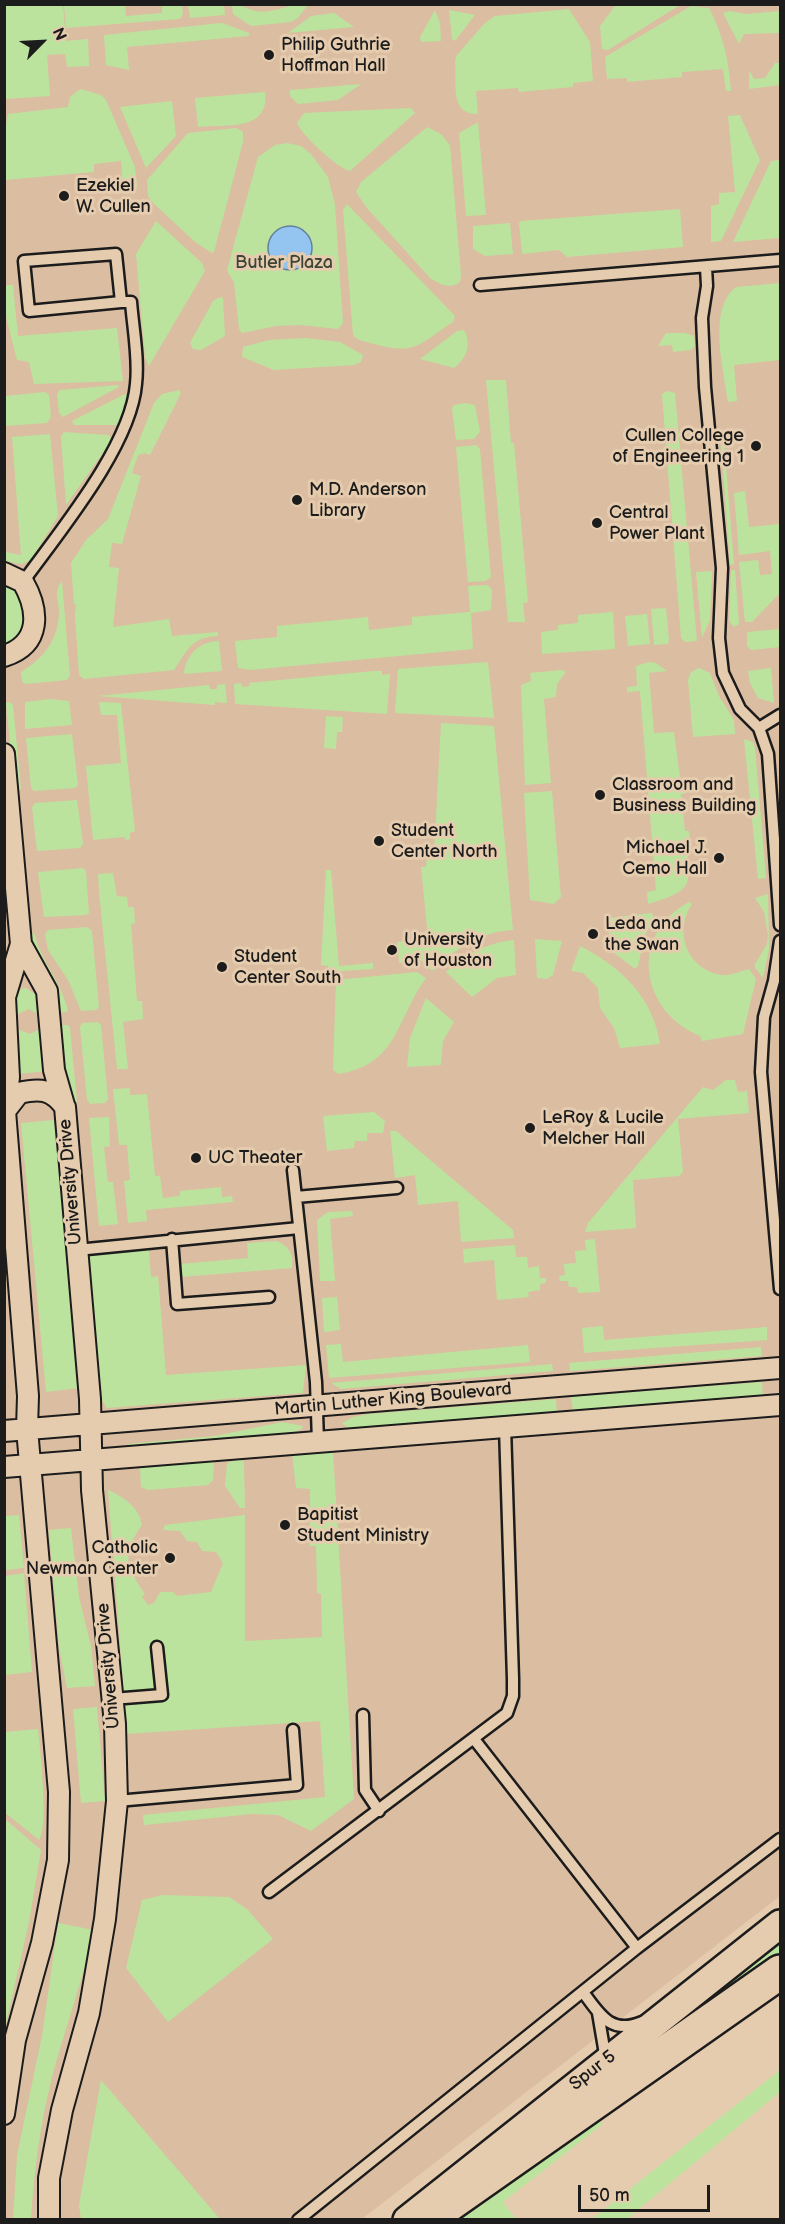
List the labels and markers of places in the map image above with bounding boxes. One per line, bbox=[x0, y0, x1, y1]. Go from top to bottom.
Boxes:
place label: Philip Guthrie Hoffman Hall bbox=[281, 34, 390, 76]
marker: Philip Guthrie Hoffman Hall bbox=[262, 48, 276, 62]
place label: Ezekiel W. Cullen bbox=[76, 175, 151, 218]
marker: Ezekiel W. Cullen bbox=[57, 189, 71, 203]
place label: Cullen College of Engineering 1 bbox=[612, 425, 744, 468]
marker: Cullen College of Engineering 1 bbox=[749, 439, 763, 453]
place label: M.D. Anderson Library bbox=[309, 479, 426, 522]
marker: M.D. Anderson Library bbox=[290, 493, 304, 507]
place label: Central Power Plant bbox=[609, 502, 705, 544]
marker: Central Power Plant bbox=[590, 516, 604, 530]
place label: Classroom and Business Building bbox=[612, 774, 757, 816]
marker: Classroom and Business Building bbox=[593, 788, 607, 802]
place label: Student Center North bbox=[391, 820, 498, 862]
marker: Student Center North bbox=[372, 834, 386, 848]
place label: Michael J. Cemo Hall bbox=[622, 837, 707, 880]
marker: Michael J. Cemo Hall bbox=[712, 851, 726, 865]
place label: Leda and the Swan bbox=[605, 913, 681, 956]
marker: Leda and the Swan bbox=[586, 927, 600, 941]
place label: University of Houston bbox=[404, 929, 492, 972]
marker: University of Houston bbox=[385, 943, 399, 957]
place label: Student Center South bbox=[234, 946, 341, 988]
marker: Student Center South bbox=[215, 960, 229, 974]
place label: LeRoy & Lucile Melcher Hall bbox=[542, 1107, 664, 1150]
marker: LeRoy & Lucile Melcher Hall bbox=[523, 1121, 537, 1135]
place label: UC Theater bbox=[208, 1147, 302, 1169]
marker: UC Theater bbox=[189, 1151, 203, 1165]
place label: Bapitist Student Ministry bbox=[297, 1504, 429, 1546]
marker: Bapitist Student Ministry bbox=[278, 1518, 292, 1532]
place label: Catholic Newman Center bbox=[26, 1537, 158, 1580]
marker: Catholic Newman Center bbox=[163, 1551, 177, 1565]

